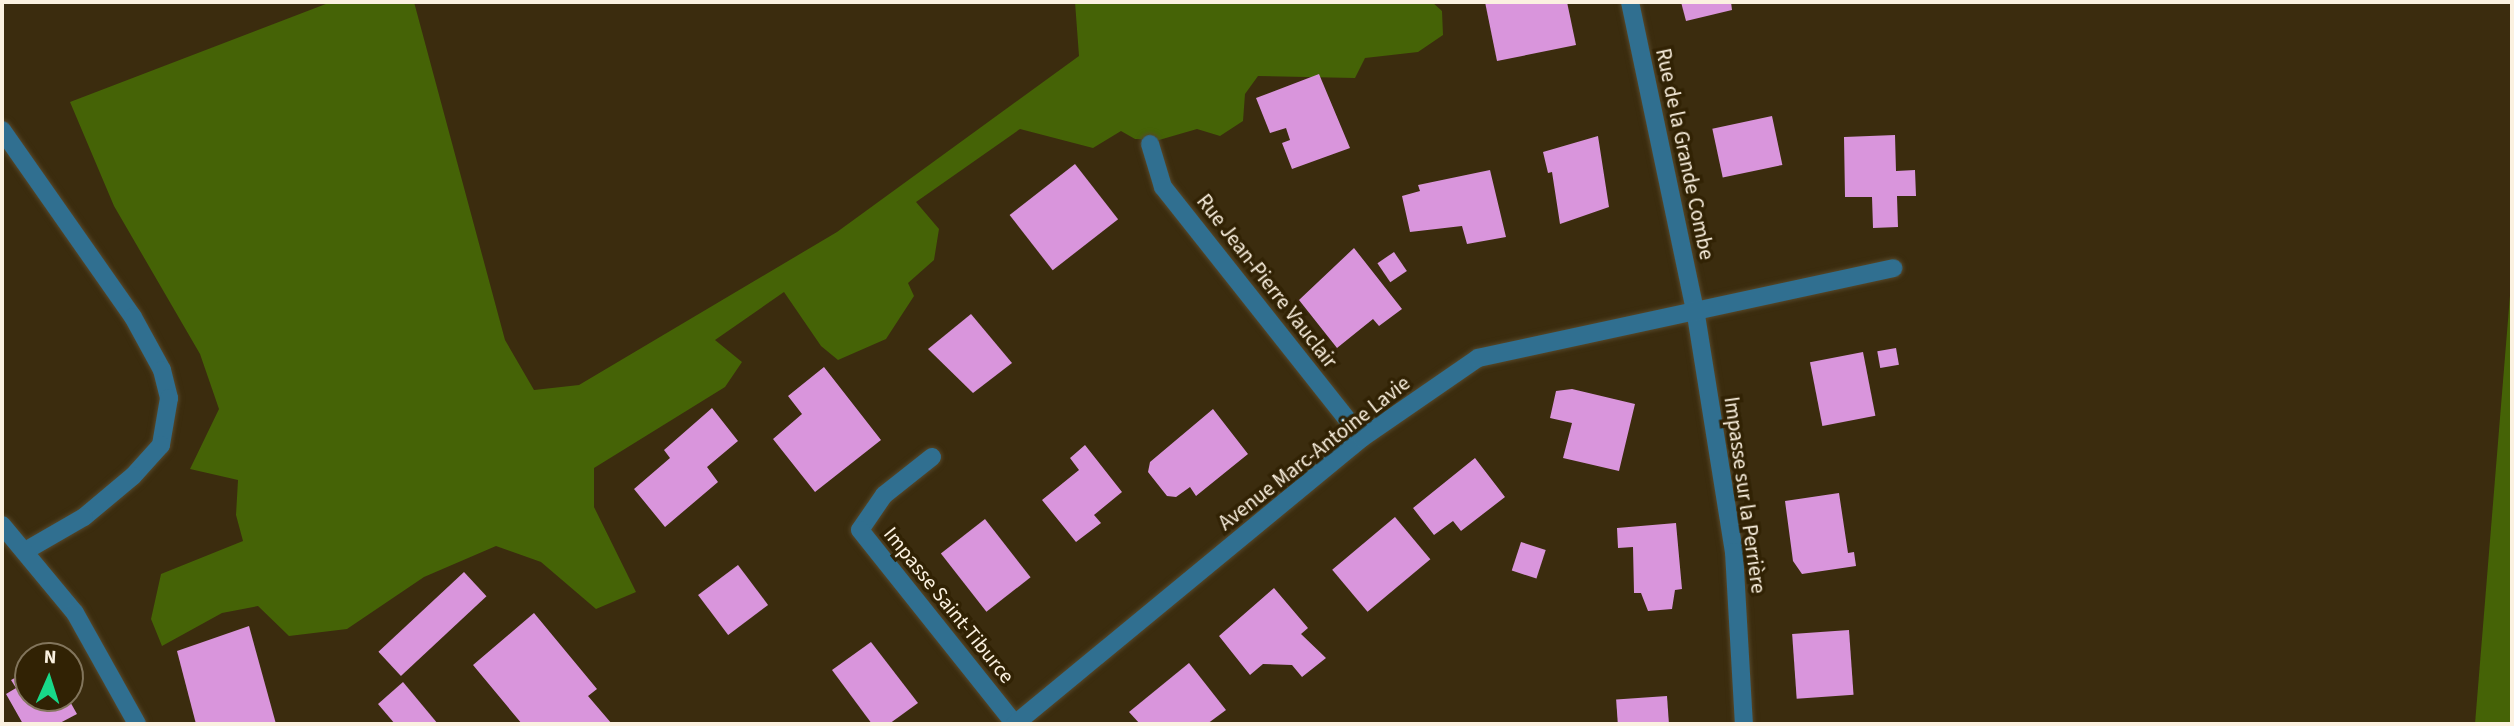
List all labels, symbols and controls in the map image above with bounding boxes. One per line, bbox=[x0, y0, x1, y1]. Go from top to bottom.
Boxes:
street label: Rue de la Grande Combe bbox=[1650, 46, 1720, 262]
street label: Rue Jean-Pierre Vauclair bbox=[1191, 189, 1343, 373]
street label: Avenue Marc-Antoine Lavie bbox=[1213, 370, 1415, 536]
street label: Impasse sur la Perrière bbox=[1719, 395, 1771, 595]
street label: Impasse Saint-Tiburce bbox=[878, 522, 1020, 688]
north arrow bbox=[14, 642, 84, 712]
text: N bbox=[43, 644, 57, 671]

